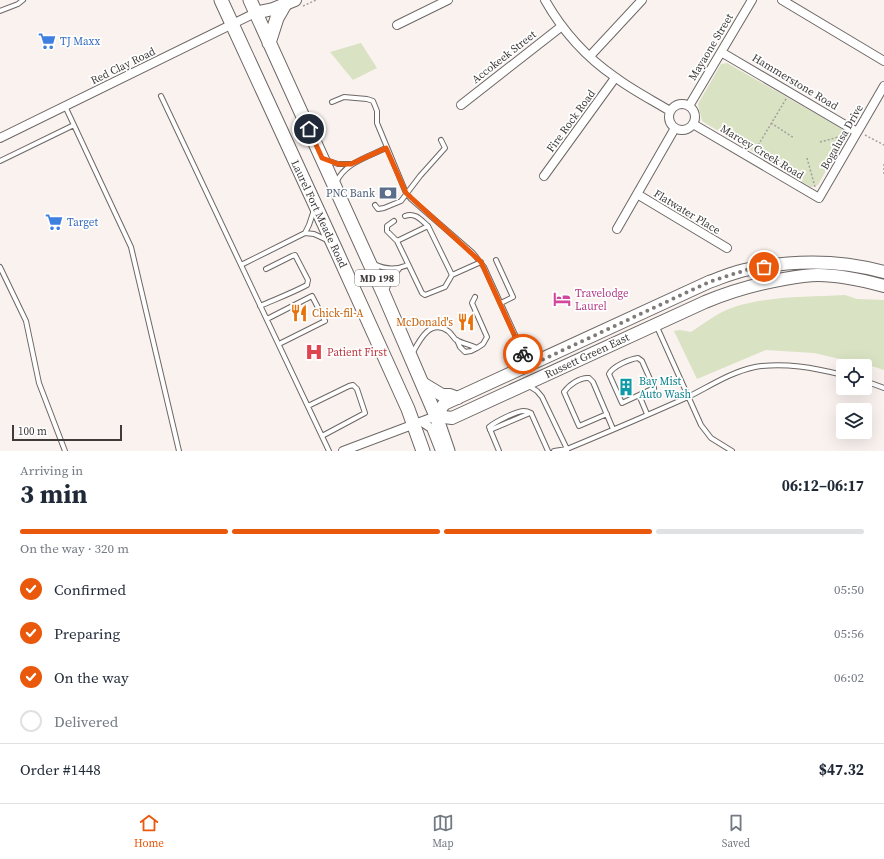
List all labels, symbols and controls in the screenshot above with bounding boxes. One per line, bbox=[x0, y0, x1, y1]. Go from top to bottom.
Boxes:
street label: Mayaone Street bbox=[685, 10, 737, 83]
street label: Accokeek Street bbox=[469, 27, 540, 87]
supermarket icon: TJ Maxx bbox=[37, 31, 57, 51]
place label: TJ Maxx bbox=[60, 34, 100, 49]
street label: Red Clay Road bbox=[88, 44, 159, 88]
street label: Hammerstone Road bbox=[749, 50, 842, 114]
street label: Fire Rock Road bbox=[543, 86, 599, 155]
street label: Bogalusa Drive bbox=[817, 101, 867, 172]
pin bbox=[292, 112, 326, 146]
icon: home bbox=[298, 118, 320, 140]
street label: Marcey Creek Road bbox=[717, 121, 807, 183]
street label: Laurel Fort Meade Road bbox=[287, 158, 351, 271]
bank icon: PNC Bank bbox=[378, 183, 398, 203]
place label: PNC Bank bbox=[326, 186, 376, 201]
street label: Flatwater Place bbox=[651, 186, 723, 238]
supermarket icon: Target bbox=[44, 212, 64, 232]
place label: Target bbox=[67, 215, 98, 230]
pin bbox=[747, 250, 781, 284]
icon: bag bbox=[753, 256, 775, 278]
road number: MD 198 bbox=[355, 270, 399, 286]
place label: Travelodge Laurel bbox=[575, 286, 629, 314]
hotel icon: Travelodge Laurel bbox=[552, 289, 572, 309]
restaurant icon: Chick-fil-A bbox=[289, 303, 309, 323]
place label: Chick-fil-A bbox=[312, 306, 364, 321]
restaurant icon: McDonald's bbox=[456, 312, 476, 332]
place label: McDonald's bbox=[396, 315, 453, 330]
street label: Russett Green East bbox=[542, 330, 632, 382]
courier bbox=[503, 334, 543, 374]
hospital icon: Patient First bbox=[304, 342, 324, 362]
icon: bike bbox=[512, 343, 534, 365]
place label: Patient First bbox=[327, 345, 387, 360]
map controls bbox=[836, 359, 872, 439]
button: locate bbox=[836, 359, 872, 395]
place label: Bay Mist Auto Wash bbox=[639, 374, 691, 402]
building icon: Bay Mist Auto Wash bbox=[616, 377, 636, 397]
button: layers bbox=[836, 403, 872, 439]
scale bar bbox=[12, 423, 122, 442]
text: 100 m bbox=[18, 424, 47, 439]
text: Arriving in bbox=[20, 462, 83, 479]
text: 06:12–06:17 bbox=[782, 475, 864, 496]
text: 3 min bbox=[20, 476, 87, 512]
text: On the way · 320 m bbox=[20, 540, 129, 557]
icon: check bbox=[20, 578, 42, 600]
text: Confirmed bbox=[54, 579, 126, 600]
text: 05:50 bbox=[834, 581, 864, 598]
icon: check bbox=[20, 622, 42, 644]
text: Preparing bbox=[54, 623, 120, 644]
text: 05:56 bbox=[834, 625, 864, 642]
icon: check bbox=[20, 666, 42, 688]
text: On the way bbox=[54, 667, 129, 688]
text: 06:02 bbox=[834, 669, 864, 686]
text: Delivered bbox=[54, 711, 118, 732]
text: Order #1448 bbox=[20, 759, 101, 780]
text: $47.32 bbox=[819, 759, 864, 780]
tab: Home bbox=[134, 812, 164, 851]
tab: Map bbox=[432, 812, 454, 851]
tab: Saved bbox=[722, 812, 750, 851]

